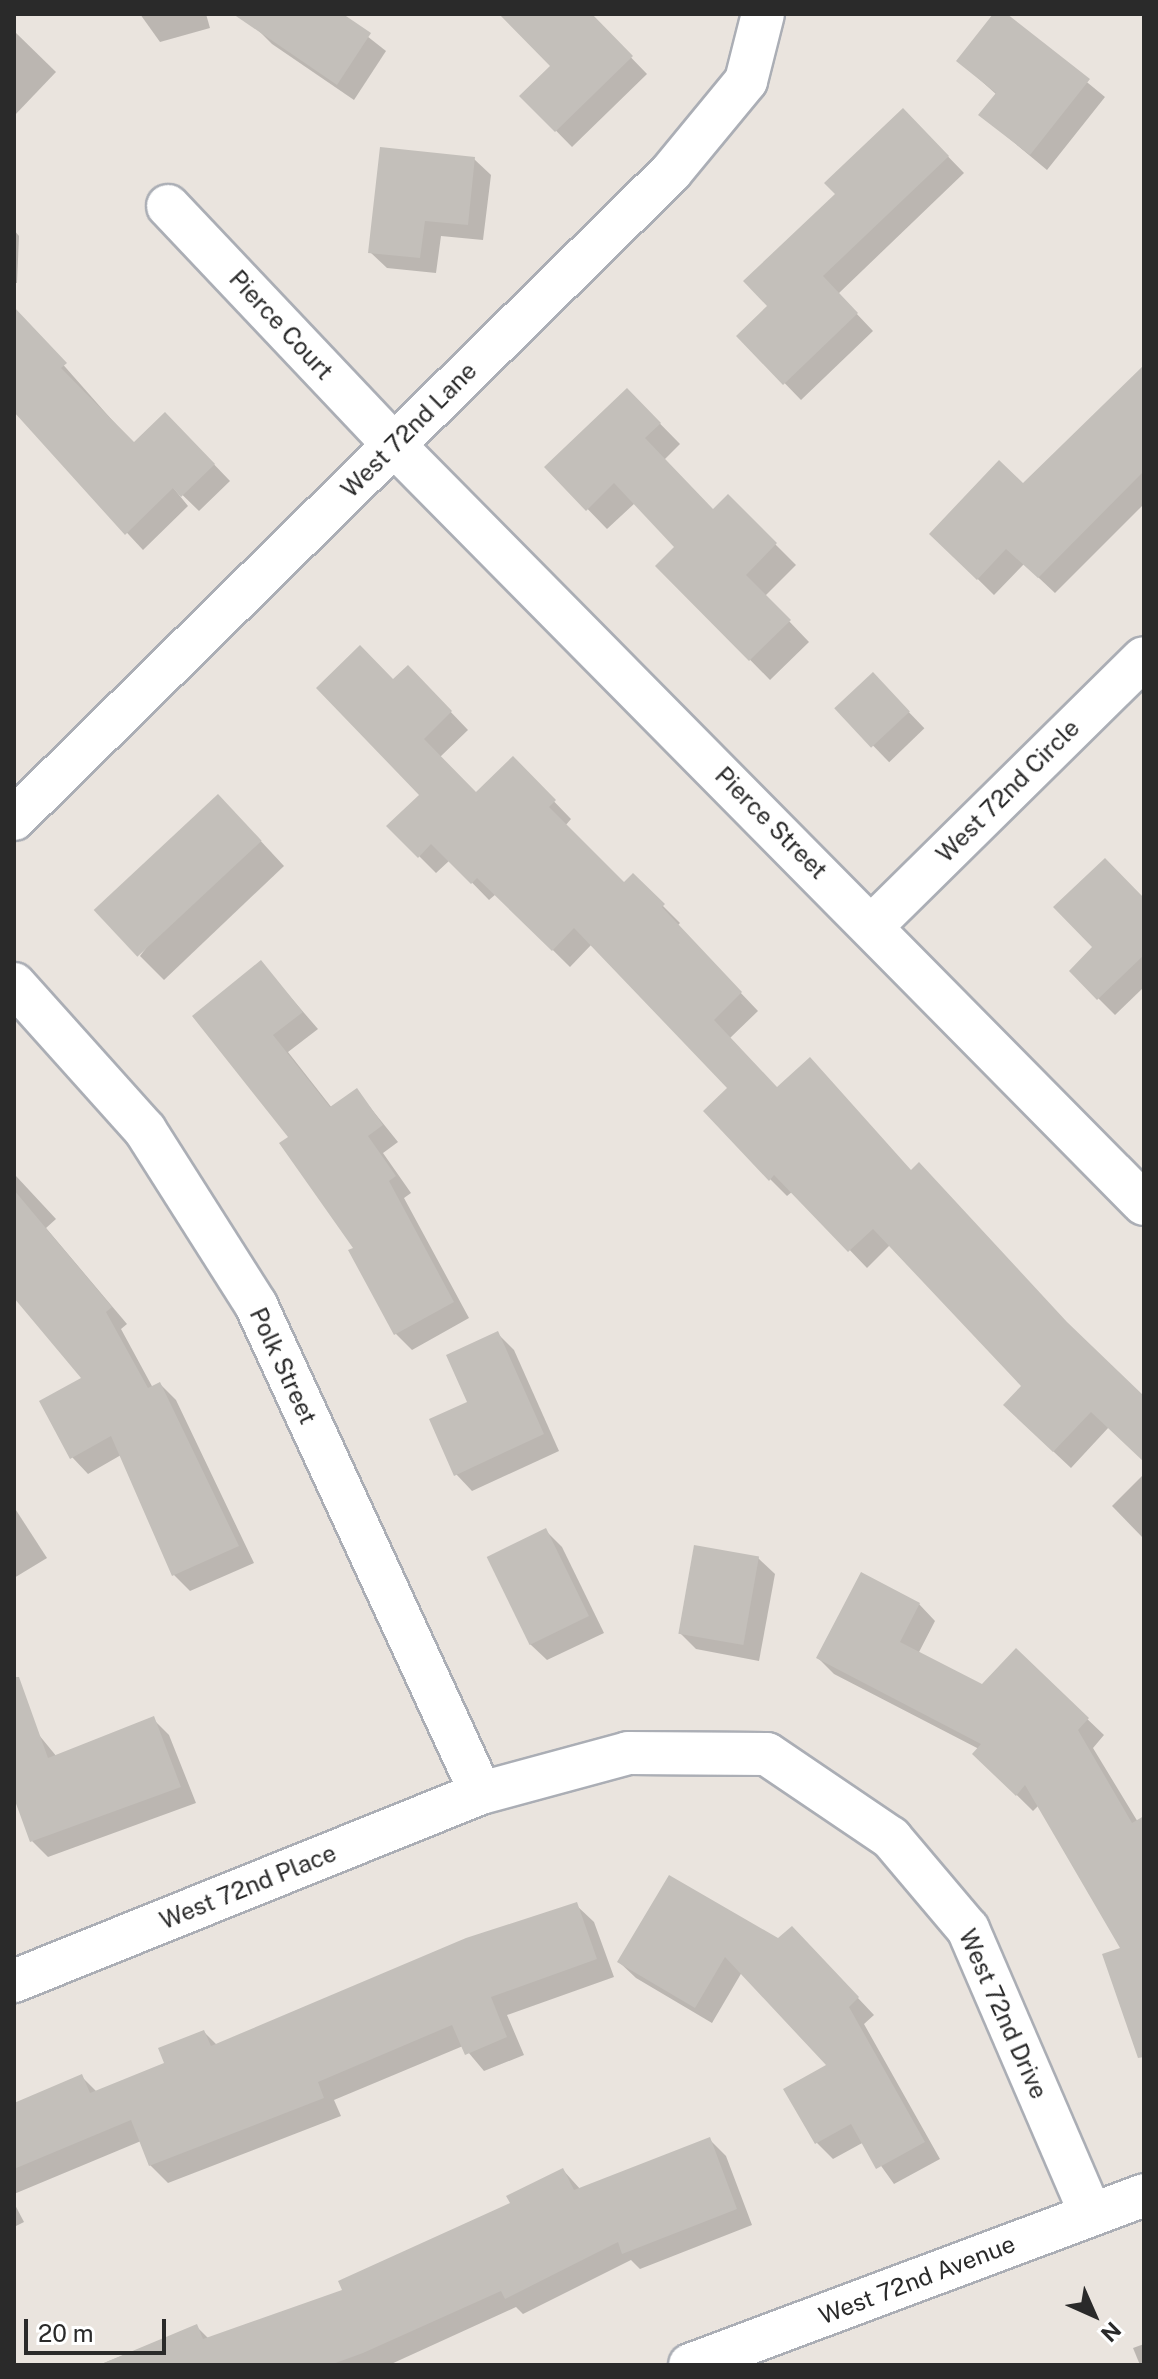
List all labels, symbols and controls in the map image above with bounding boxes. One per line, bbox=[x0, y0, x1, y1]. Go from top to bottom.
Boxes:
street label: Pierce Court bbox=[223, 264, 339, 386]
street label: West 72nd Lane bbox=[335, 356, 483, 504]
street label: West 72nd Circle bbox=[931, 714, 1085, 868]
street label: Pierce Street bbox=[709, 761, 833, 885]
street label: Polk Street bbox=[243, 1303, 323, 1429]
street label: West 72nd Place bbox=[156, 1839, 340, 1935]
street label: West 72nd Drive bbox=[953, 1925, 1053, 2103]
street label: West 72nd Avenue bbox=[815, 2229, 1019, 2331]
north arrow bbox=[1054, 2275, 1134, 2355]
scale bar bbox=[28, 2303, 170, 2353]
text: N bbox=[1096, 2317, 1126, 2347]
text: 20 m bbox=[38, 2319, 94, 2347]

